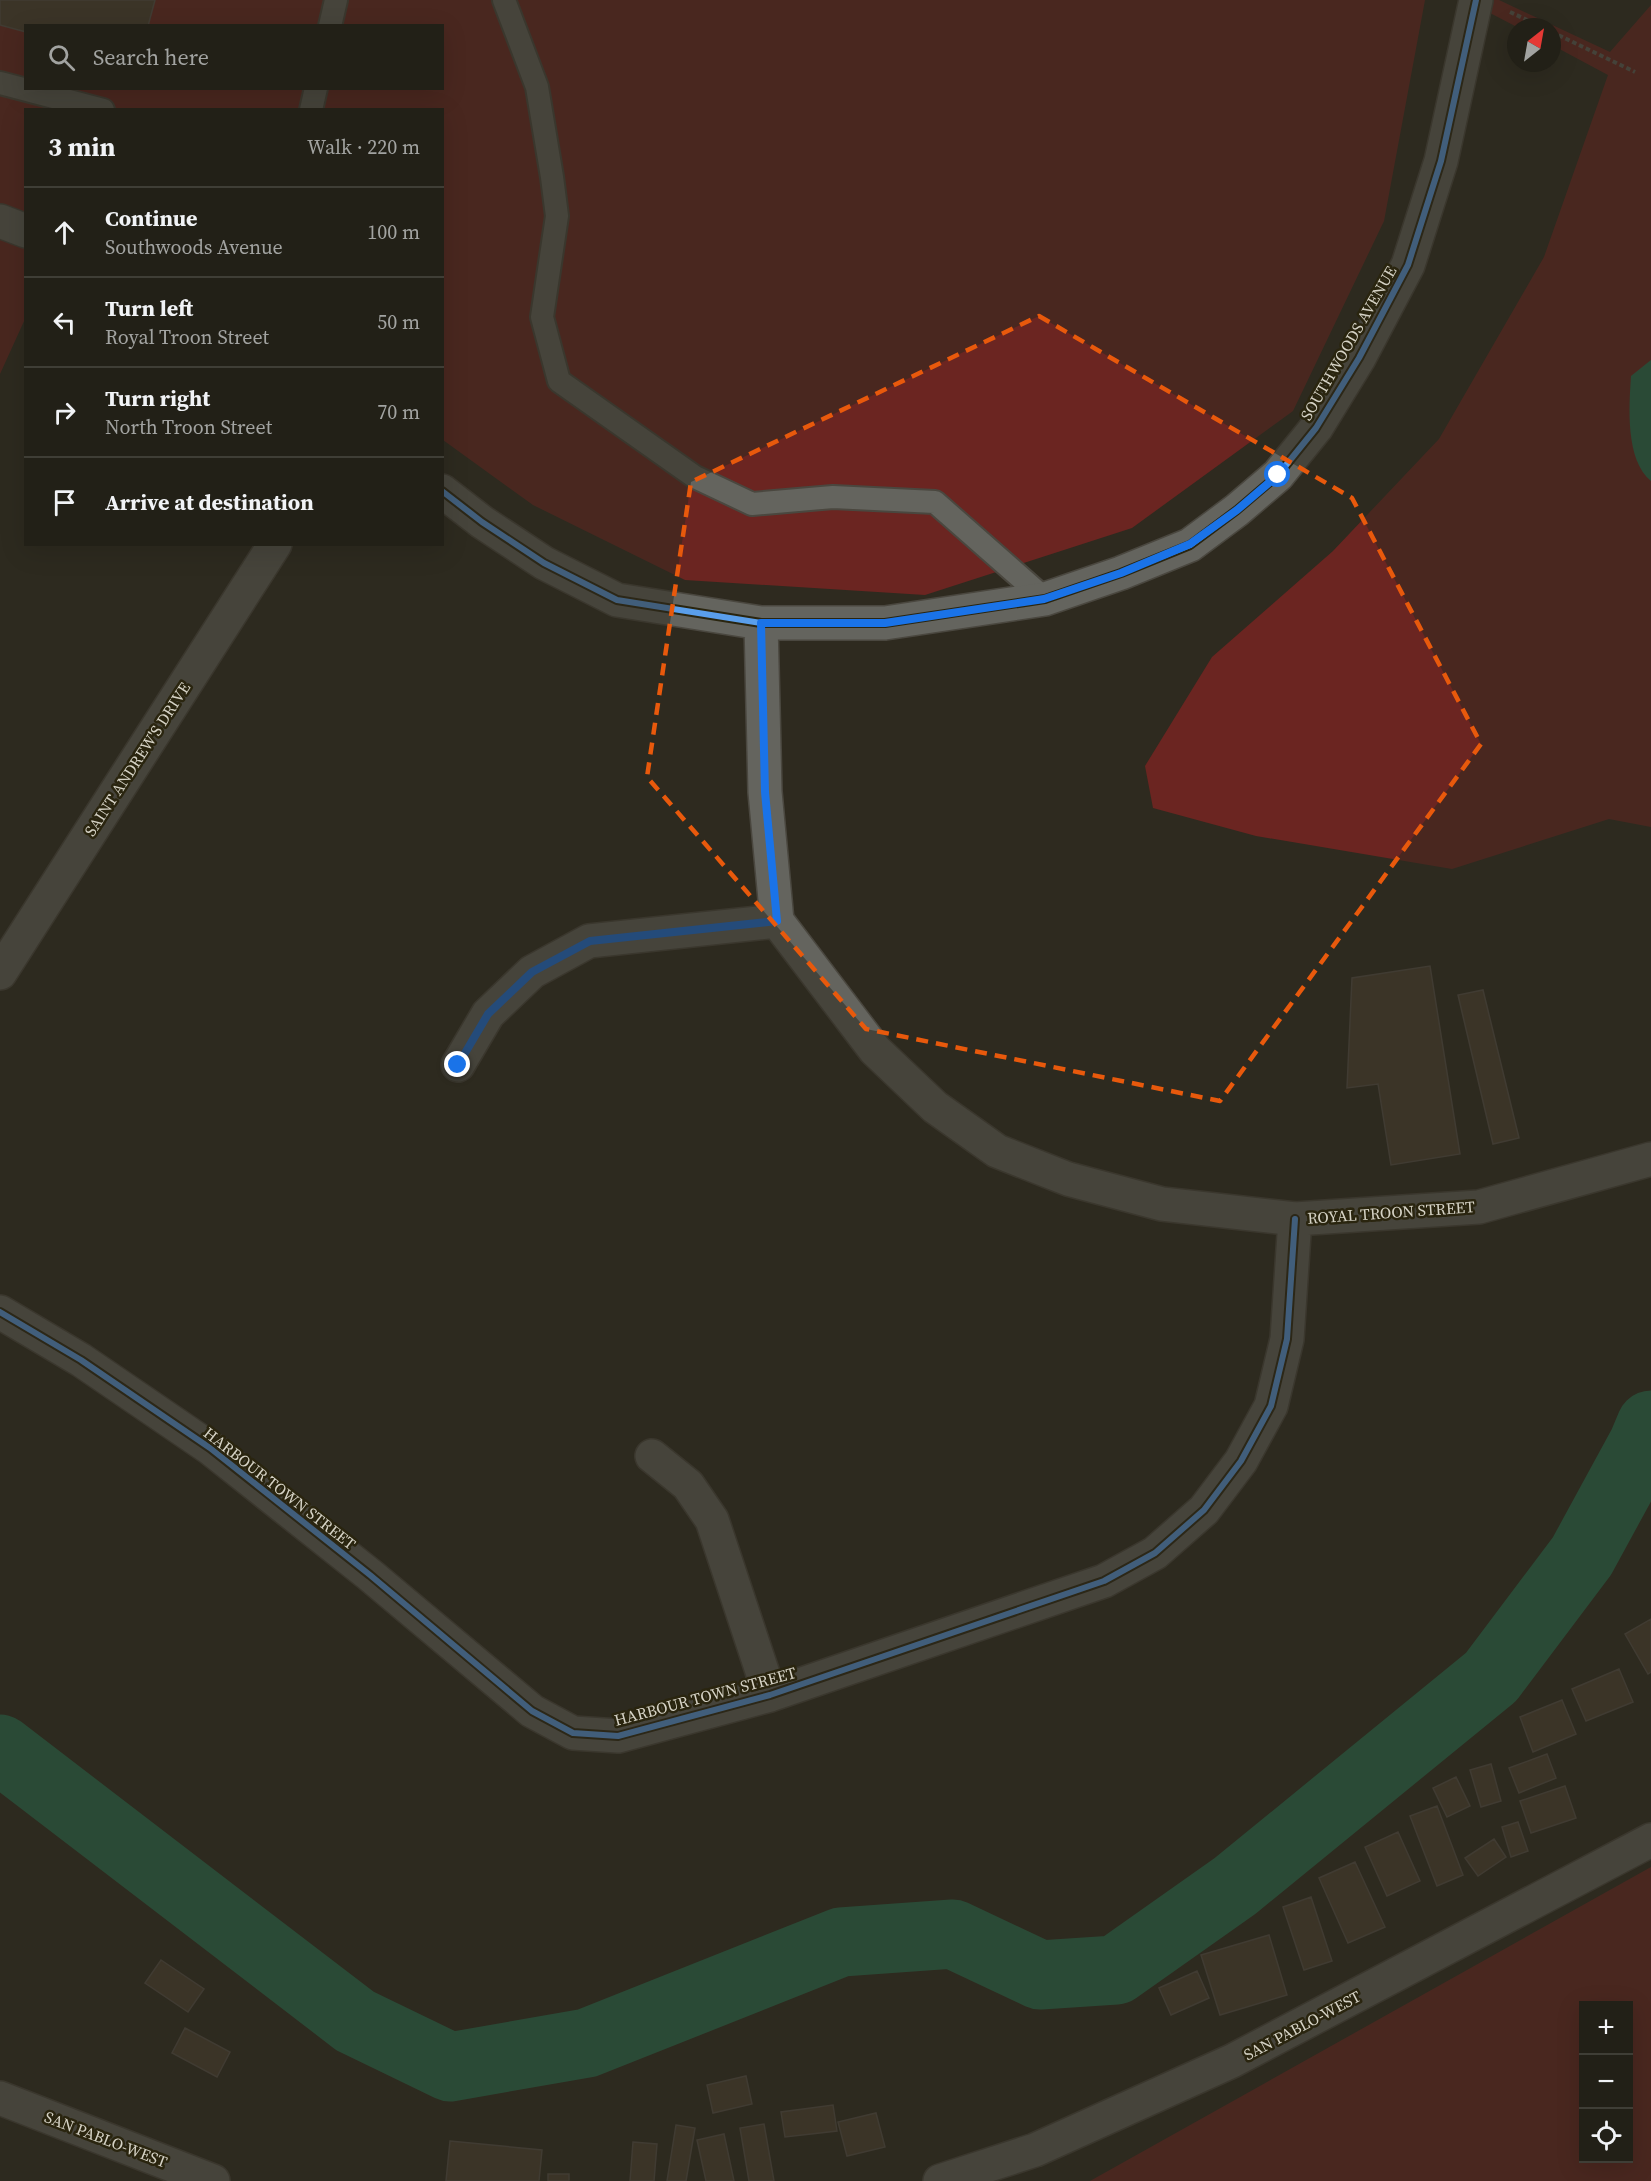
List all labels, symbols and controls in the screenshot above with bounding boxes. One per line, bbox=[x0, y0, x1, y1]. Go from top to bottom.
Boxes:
north arrow bbox=[1507, 18, 1561, 72]
search box bbox=[24, 24, 444, 90]
icon: search bbox=[45, 41, 78, 74]
text: Search here bbox=[93, 42, 209, 72]
text: 3 min bbox=[48, 129, 115, 165]
text: Walk · 220 m bbox=[307, 133, 420, 161]
text: Continue bbox=[105, 203, 198, 233]
icon: ahead bbox=[48, 216, 81, 249]
text: 100 m bbox=[367, 218, 420, 246]
text: Southwoods Avenue bbox=[105, 233, 283, 261]
street label: SOUTHWOODS AVENUE bbox=[1295, 261, 1401, 424]
text: Turn left bbox=[105, 293, 193, 323]
icon: left bbox=[48, 306, 81, 339]
text: 50 m bbox=[377, 308, 420, 336]
text: Royal Troon Street bbox=[105, 323, 269, 351]
text: Turn right bbox=[105, 383, 210, 413]
icon: right bbox=[48, 396, 81, 429]
text: 70 m bbox=[377, 398, 420, 426]
text: North Troon Street bbox=[105, 413, 272, 441]
route start bbox=[1264, 461, 1290, 487]
icon: arrive bbox=[48, 486, 81, 519]
text: Arrive at destination bbox=[105, 487, 314, 517]
street label: SAINT ANDREW'S DRIVE bbox=[79, 677, 195, 840]
route end bbox=[444, 1051, 470, 1077]
street label: ROYAL TROON STREET bbox=[1307, 1195, 1476, 1229]
street label: HARBOUR TOWN STREET bbox=[199, 1422, 361, 1555]
street label: HARBOUR TOWN STREET bbox=[612, 1661, 799, 1731]
street label: SAN PABLO-WEST bbox=[1240, 1985, 1365, 2065]
map controls bbox=[1579, 2001, 1633, 2163]
button: + bbox=[1579, 2001, 1633, 2055]
button: − bbox=[1579, 2055, 1633, 2109]
street label: SAN PABLO-WEST bbox=[41, 2105, 171, 2173]
button: locate bbox=[1579, 2109, 1633, 2163]

